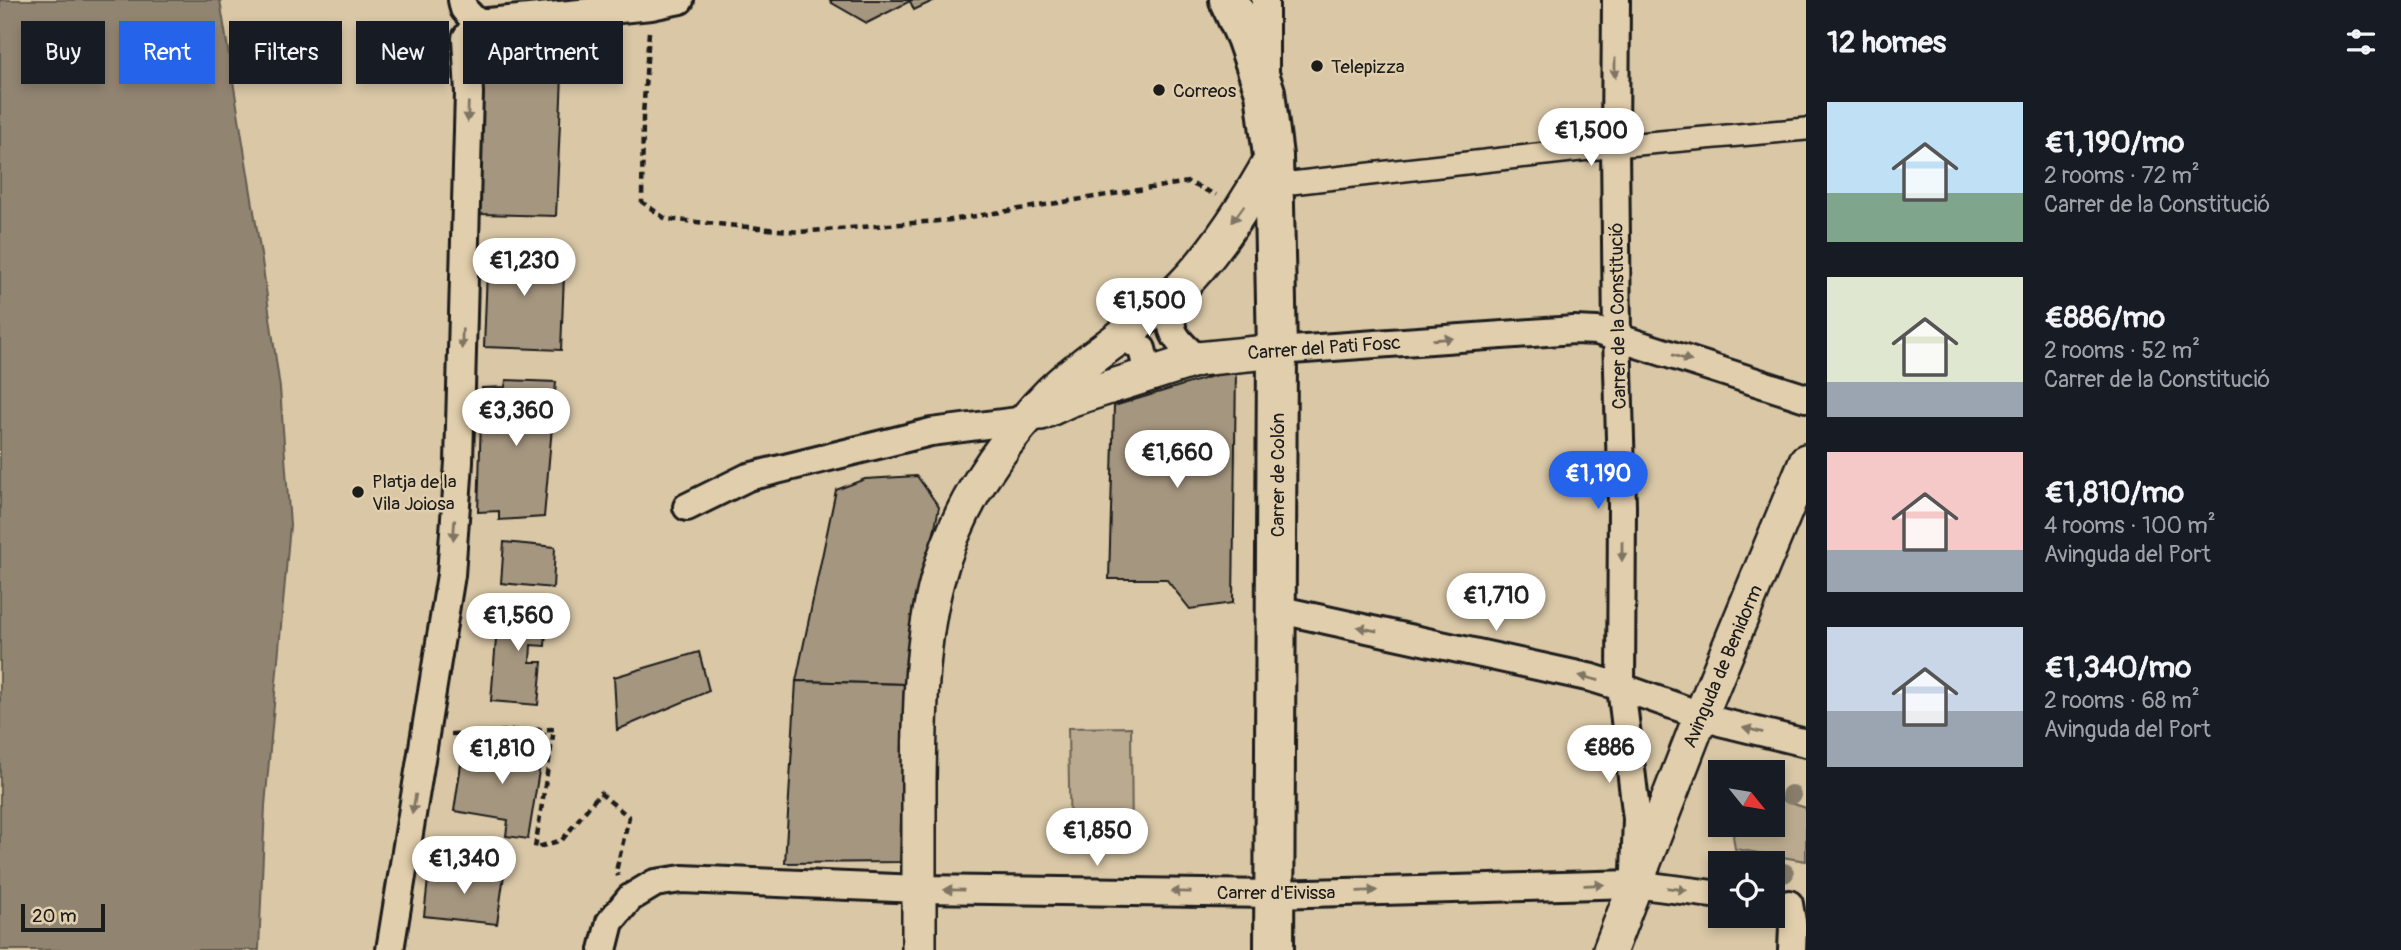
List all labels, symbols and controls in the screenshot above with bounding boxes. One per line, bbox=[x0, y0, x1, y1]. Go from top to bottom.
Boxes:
chip: Buy bbox=[21, 21, 105, 84]
chip: Rent bbox=[119, 21, 215, 84]
chip: Filters bbox=[229, 21, 342, 84]
chip: New bbox=[356, 21, 449, 84]
chip: Apartment bbox=[463, 21, 623, 84]
icon: filters bbox=[2342, 23, 2380, 61]
text: 12 homes bbox=[1827, 24, 1946, 61]
place label: Telepizza bbox=[1331, 55, 1405, 79]
one-way arrow bbox=[1609, 57, 1621, 79]
marker: Telepizza bbox=[1309, 58, 1325, 74]
place label: Correos bbox=[1173, 79, 1237, 103]
marker: Correos bbox=[1151, 82, 1167, 98]
one-way arrow bbox=[463, 101, 474, 123]
pin: €1,500 bbox=[1534, 108, 1648, 168]
text: €1,500 bbox=[1554, 116, 1628, 145]
text: €1,190/mo bbox=[2044, 124, 2184, 161]
icon: home bbox=[1883, 130, 1967, 214]
text: 2 rooms · 72 m² bbox=[2044, 161, 2200, 190]
text: Carrer de la Constitució bbox=[2044, 190, 2270, 219]
one-way arrow bbox=[1231, 205, 1245, 223]
street label: Carrer de la Constitució bbox=[1604, 222, 1632, 410]
pin: €1,230 bbox=[467, 238, 581, 298]
text: €1,230 bbox=[489, 246, 559, 275]
pin: €1,500 bbox=[1092, 278, 1206, 338]
text: €1,500 bbox=[1112, 286, 1186, 315]
text: €886/mo bbox=[2044, 299, 2165, 336]
icon: home bbox=[1883, 305, 1967, 389]
one-way arrow bbox=[456, 329, 468, 351]
street label: Carrer del Pati Fosc bbox=[1247, 331, 1402, 365]
one-way arrow bbox=[1432, 333, 1454, 344]
text: 2 rooms · 52 m² bbox=[2044, 336, 2200, 365]
one-way arrow bbox=[1671, 353, 1692, 364]
text: Carrer de la Constitució bbox=[2044, 365, 2270, 394]
pin: €3,360 bbox=[459, 388, 573, 448]
text: €3,360 bbox=[478, 396, 554, 425]
street label: Carrer de Colón bbox=[1266, 413, 1290, 537]
pin: €1,660 bbox=[1120, 430, 1234, 490]
text: €1,660 bbox=[1141, 438, 1213, 467]
pin: €1,190 bbox=[1541, 452, 1655, 511]
text: €1,190 bbox=[1565, 459, 1631, 488]
place label: Platja de la Vila Joiosa bbox=[372, 470, 457, 516]
text: €1,810/mo bbox=[2044, 474, 2184, 511]
icon: home bbox=[1883, 480, 1967, 564]
marker: Platja de la Vila Joiosa bbox=[350, 484, 366, 500]
text: 4 rooms · 100 m² bbox=[2044, 511, 2216, 540]
one-way arrow bbox=[448, 520, 459, 542]
one-way arrow bbox=[1616, 540, 1628, 562]
text: Avinguda del Port bbox=[2044, 540, 2211, 569]
pin: €1,710 bbox=[1439, 574, 1553, 633]
text: €1,710 bbox=[1463, 581, 1529, 610]
street label: Avinguda de Benidorm bbox=[1678, 581, 1768, 752]
pin: €1,560 bbox=[461, 594, 575, 653]
text: €1,560 bbox=[482, 601, 554, 630]
one-way arrow bbox=[1356, 624, 1378, 635]
text: €1,340/mo bbox=[2044, 649, 2191, 686]
icon: home bbox=[1883, 655, 1967, 739]
one-way arrow bbox=[1578, 672, 1600, 683]
text: 2 rooms · 68 m² bbox=[2044, 686, 2200, 715]
text: Avinguda del Port bbox=[2044, 715, 2211, 744]
one-way arrow bbox=[1742, 724, 1764, 735]
pin: €1,810 bbox=[445, 726, 559, 786]
pin: €886 bbox=[1568, 726, 1650, 785]
text: €886 bbox=[1583, 733, 1635, 762]
text: €1,810 bbox=[469, 734, 535, 763]
north arrow bbox=[1708, 760, 1785, 836]
map controls bbox=[1708, 760, 1785, 928]
one-way arrow bbox=[408, 793, 419, 815]
pin: €1,850 bbox=[1040, 808, 1154, 868]
text: €1,850 bbox=[1062, 816, 1132, 845]
pin: €1,340 bbox=[407, 836, 521, 896]
text: €1,340 bbox=[428, 844, 500, 873]
button: locate bbox=[1708, 851, 1785, 928]
one-way arrow bbox=[1583, 879, 1605, 890]
street label: Carrer d'Eivissa bbox=[1217, 881, 1335, 905]
one-way arrow bbox=[942, 884, 964, 896]
one-way arrow bbox=[1666, 884, 1688, 895]
one-way arrow bbox=[1356, 886, 1378, 897]
one-way arrow bbox=[1170, 887, 1192, 898]
scale bar bbox=[21, 901, 105, 933]
text: 20 m bbox=[32, 904, 77, 928]

